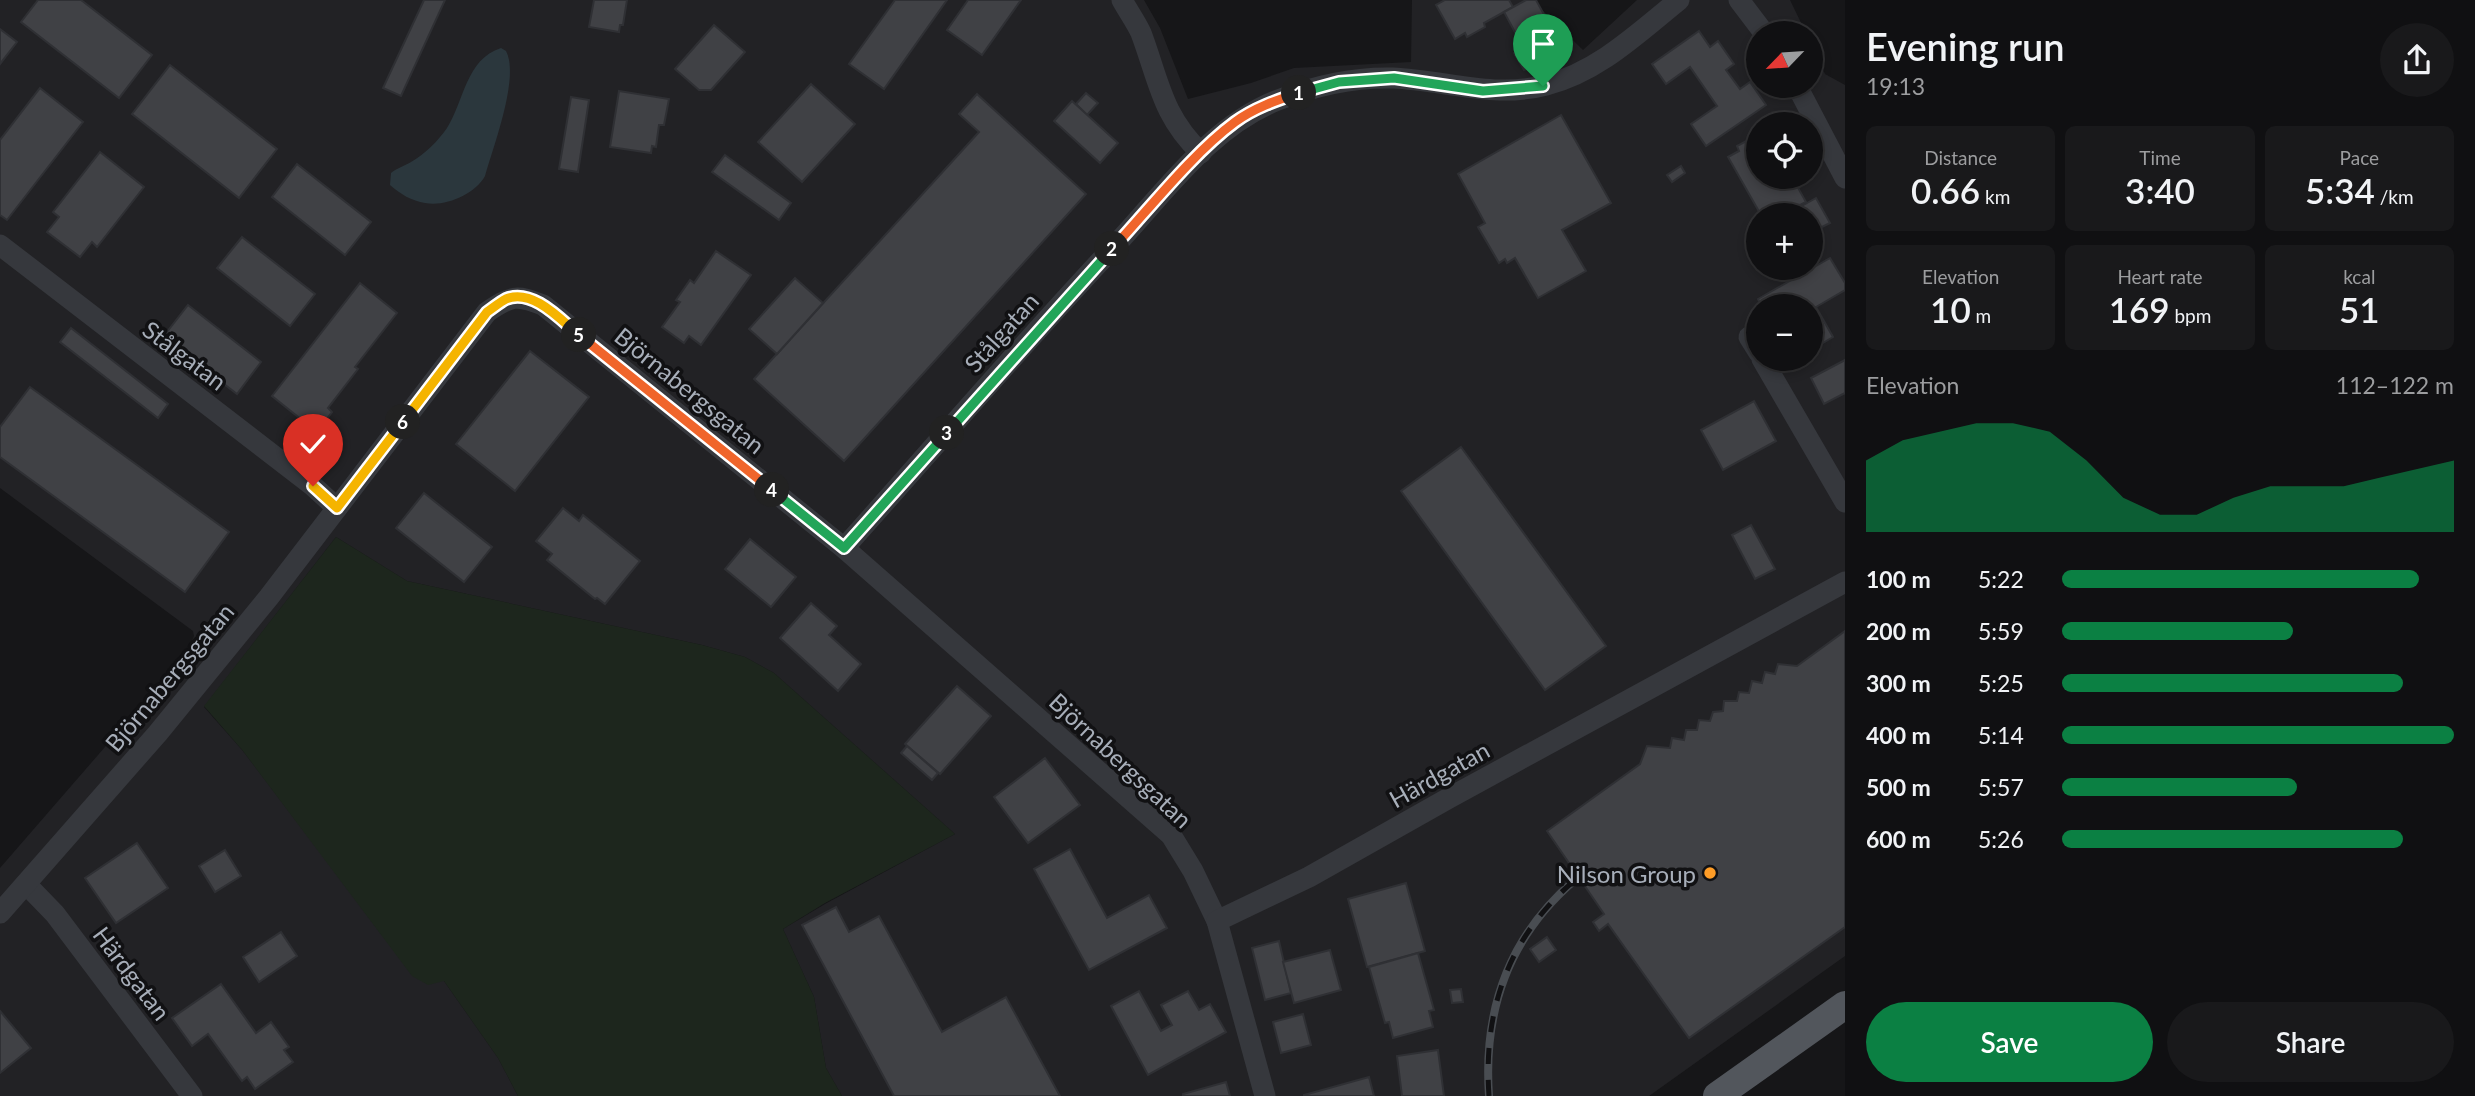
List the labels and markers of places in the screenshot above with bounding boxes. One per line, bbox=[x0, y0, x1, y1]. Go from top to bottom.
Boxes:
pin bbox=[1513, 14, 1573, 86]
pin: 1 bbox=[1282, 76, 1316, 110]
pin: 2 bbox=[1094, 232, 1130, 266]
pin: 5 bbox=[562, 318, 596, 352]
pin: 6 bbox=[386, 404, 420, 440]
pin bbox=[283, 414, 343, 486]
pin: 3 bbox=[930, 416, 964, 450]
pin: 4 bbox=[754, 472, 790, 508]
place label: Nilson Group bbox=[1557, 859, 1696, 888]
marker: Nilson Group bbox=[1702, 865, 1718, 881]

